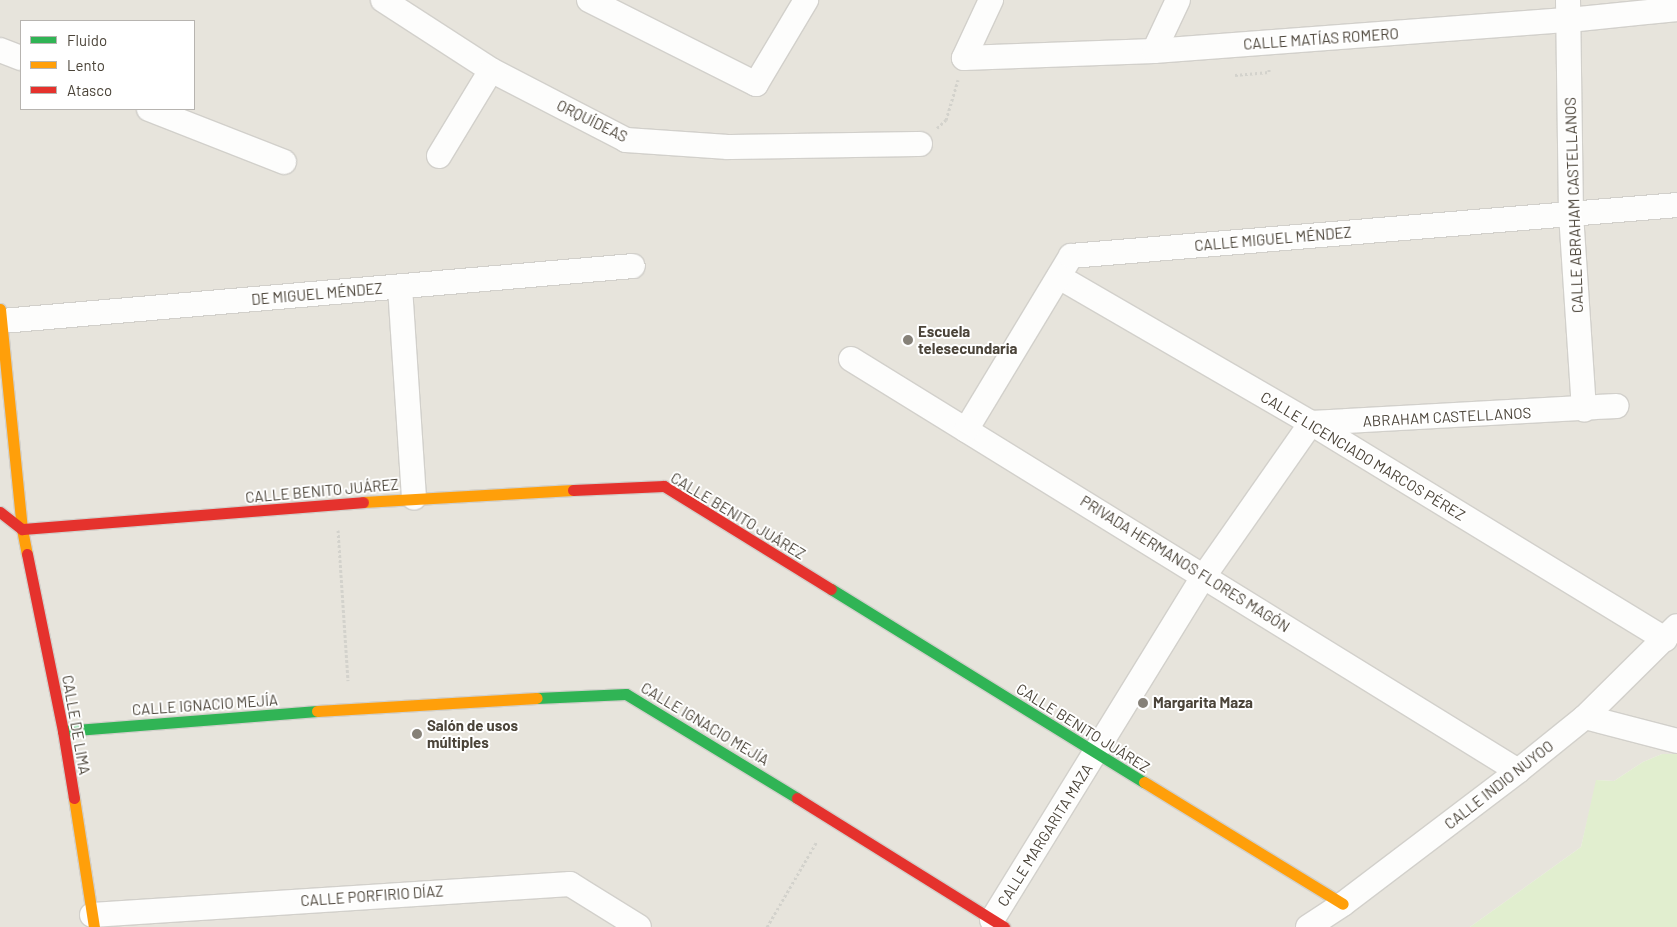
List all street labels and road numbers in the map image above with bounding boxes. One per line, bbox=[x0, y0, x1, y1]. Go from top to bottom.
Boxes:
street label: CALLE MATÍAS ROMERO bbox=[1243, 25, 1399, 53]
street label: ORQUÍDEAS bbox=[554, 96, 630, 146]
street label: CALLE ABRAHAM CASTELLANOS bbox=[1561, 97, 1587, 313]
street label: CALLE MIGUEL MÉNDEZ bbox=[1194, 223, 1352, 255]
street label: DE MIGUEL MÉNDEZ bbox=[251, 279, 383, 309]
street label: CALLE LICENCIADO MARCOS PÉREZ bbox=[1257, 388, 1469, 524]
street label: ABRAHAM CASTELLANOS bbox=[1362, 404, 1532, 430]
street label: CALLE BENITO JUÁREZ bbox=[667, 469, 809, 563]
street label: CALLE BENITO JUÁREZ bbox=[245, 475, 399, 507]
street label: PRIVADA HERMANOS FLORES MAGÓN bbox=[1077, 492, 1293, 636]
street label: CALLE DE LIMA bbox=[58, 674, 94, 776]
street label: CALLE IGNACIO MEJÍA bbox=[638, 679, 772, 769]
street label: CALLE BENITO JUÁREZ bbox=[1013, 680, 1153, 776]
street label: CALLE IGNACIO MEJÍA bbox=[131, 691, 279, 719]
street label: CALLE INDIO NUYOO bbox=[1441, 737, 1557, 833]
street label: CALLE MARGARITA MAZA bbox=[994, 760, 1096, 910]
street label: CALLE PORFIRIO DÍAZ bbox=[300, 882, 444, 910]

